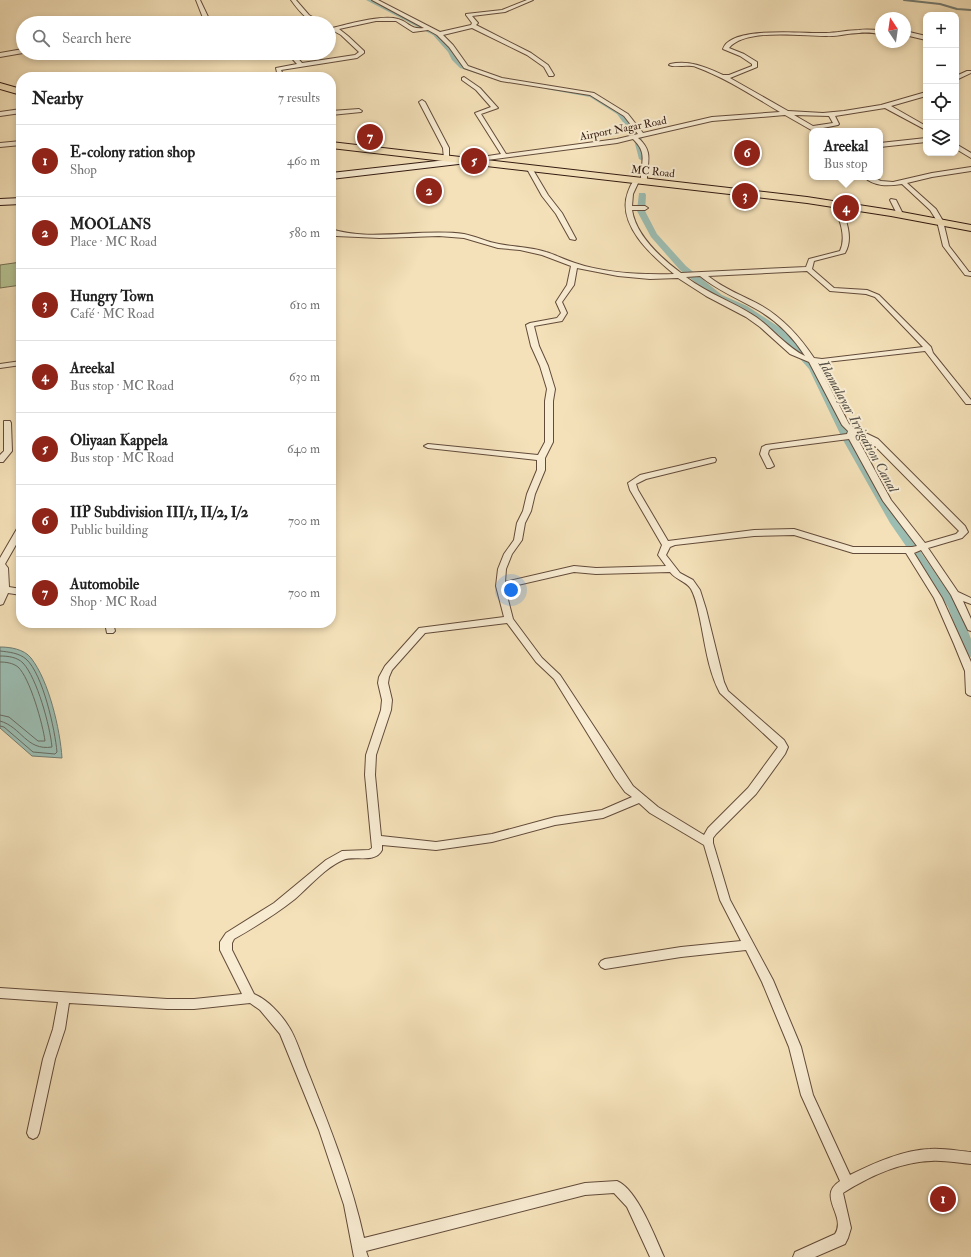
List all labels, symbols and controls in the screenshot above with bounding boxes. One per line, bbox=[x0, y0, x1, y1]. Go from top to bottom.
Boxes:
north arrow bbox=[875, 12, 911, 48]
map controls bbox=[923, 12, 959, 156]
button: + bbox=[923, 12, 959, 48]
search box bbox=[16, 16, 336, 60]
icon: search bbox=[30, 27, 52, 49]
text: Search here bbox=[62, 29, 131, 48]
button: − bbox=[923, 48, 959, 84]
button: locate bbox=[923, 84, 959, 120]
text: Nearby bbox=[32, 88, 83, 109]
text: 7 results bbox=[278, 90, 320, 106]
street label: Airport Nagar Road bbox=[578, 114, 668, 144]
button: layers bbox=[923, 120, 959, 156]
pin: 7 bbox=[357, 122, 383, 152]
popup bbox=[809, 128, 883, 180]
text: Areekal bbox=[824, 137, 868, 156]
pin: 6 bbox=[734, 138, 760, 168]
text: E-colony ration shop bbox=[70, 143, 195, 162]
pin: 5 bbox=[461, 146, 487, 176]
text: 1 bbox=[43, 153, 47, 169]
text: 460 m bbox=[287, 153, 320, 169]
text: Bus stop bbox=[824, 156, 868, 172]
text: Shop bbox=[70, 162, 97, 178]
street label: MC Road bbox=[630, 163, 676, 180]
pin: 2 bbox=[416, 176, 442, 206]
pin: 3 bbox=[732, 181, 758, 211]
pin: 4 bbox=[833, 193, 859, 223]
text: MOOLANS bbox=[70, 215, 151, 234]
text: 2 bbox=[42, 225, 48, 241]
text: 580 m bbox=[289, 225, 320, 241]
text: Place · MC Road bbox=[70, 234, 157, 250]
text: Hungry Town bbox=[70, 287, 154, 306]
text: 3 bbox=[43, 297, 48, 313]
text: 610 m bbox=[289, 297, 320, 313]
text: Café · MC Road bbox=[70, 306, 154, 322]
water label: Idamalayar Irrigation Canal bbox=[815, 356, 903, 497]
text: Areekal bbox=[70, 359, 115, 378]
text: 4 bbox=[41, 369, 49, 385]
text: 630 m bbox=[289, 369, 320, 385]
text: Bus stop · MC Road bbox=[70, 378, 174, 394]
text: Oliyaan Kappela bbox=[70, 431, 168, 450]
text: 5 bbox=[42, 441, 48, 457]
text: 640 m bbox=[287, 441, 320, 457]
text: Bus stop · MC Road bbox=[70, 450, 174, 466]
text: IIP Subdivision III/1, II/2, I/2 bbox=[70, 503, 248, 522]
text: 6 bbox=[42, 513, 48, 529]
text: 700 m bbox=[288, 513, 320, 529]
text: Public building bbox=[70, 522, 148, 538]
text: Automobile bbox=[70, 575, 139, 594]
your location bbox=[501, 580, 521, 600]
text: 7 bbox=[42, 585, 48, 601]
text: 700 m bbox=[288, 585, 320, 601]
text: Shop · MC Road bbox=[70, 594, 157, 610]
pin: 1 bbox=[930, 1184, 956, 1214]

